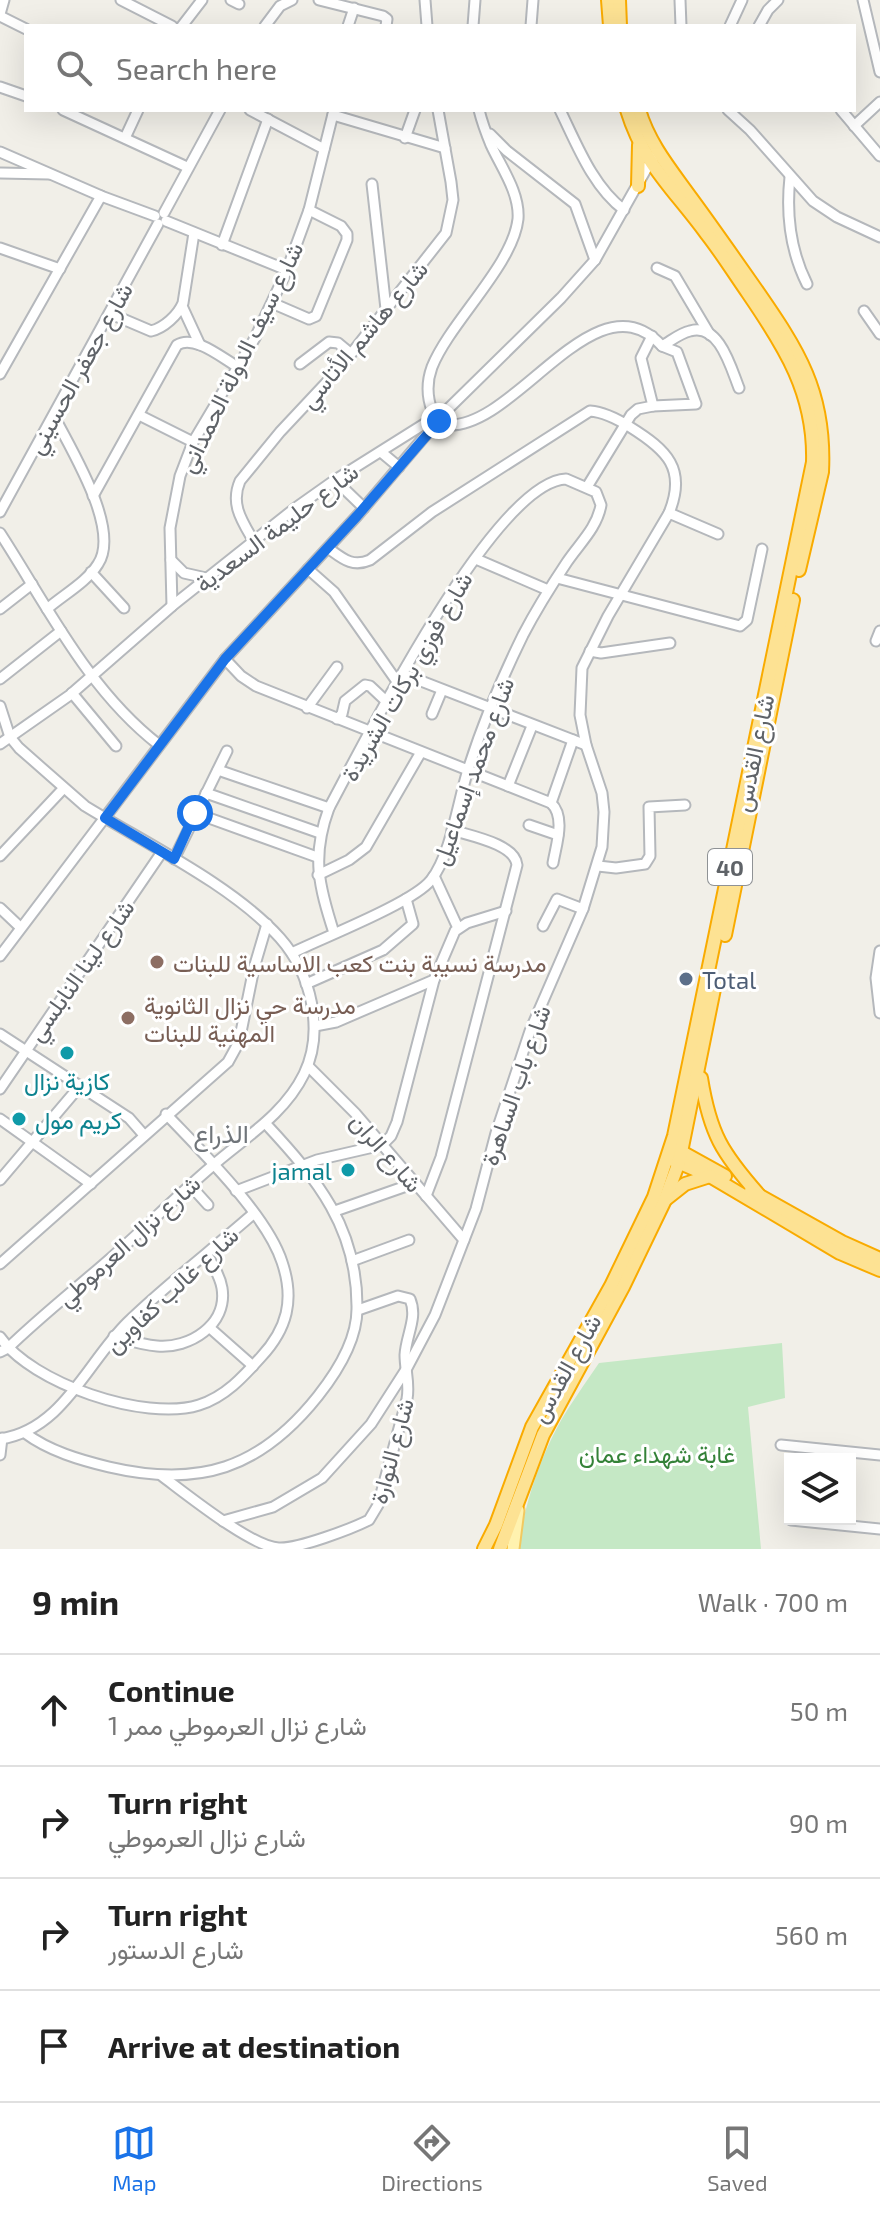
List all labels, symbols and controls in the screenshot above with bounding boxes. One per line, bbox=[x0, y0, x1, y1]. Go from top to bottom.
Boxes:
search box bbox=[24, 24, 856, 112]
icon: search bbox=[52, 46, 96, 90]
text: Search here bbox=[116, 50, 277, 86]
street label: شارع سيف الدولة الحمداني bbox=[172, 237, 314, 480]
street label: شارع هاشم الأتاسي bbox=[293, 254, 438, 418]
street label: شارع جعفر الحسيني bbox=[20, 277, 143, 462]
route end bbox=[421, 403, 457, 439]
street label: شارع حليمة السعدية bbox=[189, 456, 365, 600]
street label: شارع فوزي بركات الشريدة bbox=[334, 566, 483, 789]
street label: شارع محمد إسماعيل bbox=[425, 673, 522, 870]
street label: شارع القدس bbox=[726, 692, 783, 815]
route start bbox=[177, 795, 213, 831]
road number: 40 bbox=[708, 849, 752, 885]
street label: شارع لينا النابلسي bbox=[20, 894, 145, 1050]
place label: مدرسة نسيبة بنت كعب الاساسية للبنات bbox=[173, 948, 546, 979]
marker: مدرسة نسيبة بنت كعب الاساسية للبنات bbox=[148, 953, 166, 971]
place label: Total bbox=[702, 965, 756, 994]
marker: Total bbox=[677, 970, 695, 988]
place label: مدرسة حي نزال الثانوية المهنية للبنات bbox=[144, 990, 356, 1049]
street label: شارع باب الساهرة bbox=[474, 1001, 559, 1170]
marker: مدرسة حي نزال الثانوية المهنية للبنات bbox=[119, 1009, 137, 1027]
marker: كازية نزال bbox=[58, 1044, 76, 1062]
place label: كازية نزال bbox=[24, 1066, 110, 1097]
place label: كريم مول bbox=[35, 1105, 122, 1137]
street label: شارع الران bbox=[342, 1106, 429, 1200]
marker: كريم مول bbox=[10, 1110, 28, 1128]
district label: الذراع bbox=[193, 1117, 249, 1152]
place label: jamal bbox=[271, 1156, 332, 1185]
marker: jamal bbox=[339, 1161, 357, 1179]
street label: شارع نزال العرموطي bbox=[50, 1168, 210, 1316]
street label: شارع غالب كفاوين bbox=[98, 1220, 246, 1360]
street label: شارع القدس bbox=[523, 1309, 609, 1429]
street label: شارع النوارة bbox=[363, 1395, 422, 1508]
park label: غابة شهداء عمان bbox=[579, 1439, 735, 1470]
map controls bbox=[784, 1453, 856, 1525]
button: layers bbox=[784, 1453, 856, 1525]
text: 9 min bbox=[32, 1581, 119, 1622]
text: Walk · 700 m bbox=[698, 1586, 848, 1617]
text: Continue bbox=[108, 1672, 235, 1708]
icon: ahead bbox=[32, 1688, 76, 1732]
text: 50 m bbox=[790, 1695, 848, 1726]
text: شارع نزال العرموطي ممر 1 bbox=[108, 1709, 367, 1740]
text: Turn right bbox=[108, 1784, 248, 1820]
icon: right bbox=[32, 1800, 76, 1844]
text: 90 m bbox=[789, 1807, 848, 1838]
text: شارع نزال العرموطي bbox=[108, 1821, 306, 1852]
text: Turn right bbox=[108, 1896, 248, 1932]
icon: right bbox=[32, 1912, 76, 1956]
text: 560 m bbox=[775, 1919, 848, 1950]
text: شارع الدستور bbox=[108, 1933, 244, 1964]
icon: arrive bbox=[32, 2024, 76, 2068]
text: Arrive at destination bbox=[108, 2028, 400, 2064]
tab: Map bbox=[112, 2121, 156, 2195]
tab: Directions bbox=[381, 2121, 483, 2195]
tab: Saved bbox=[707, 2121, 768, 2195]

